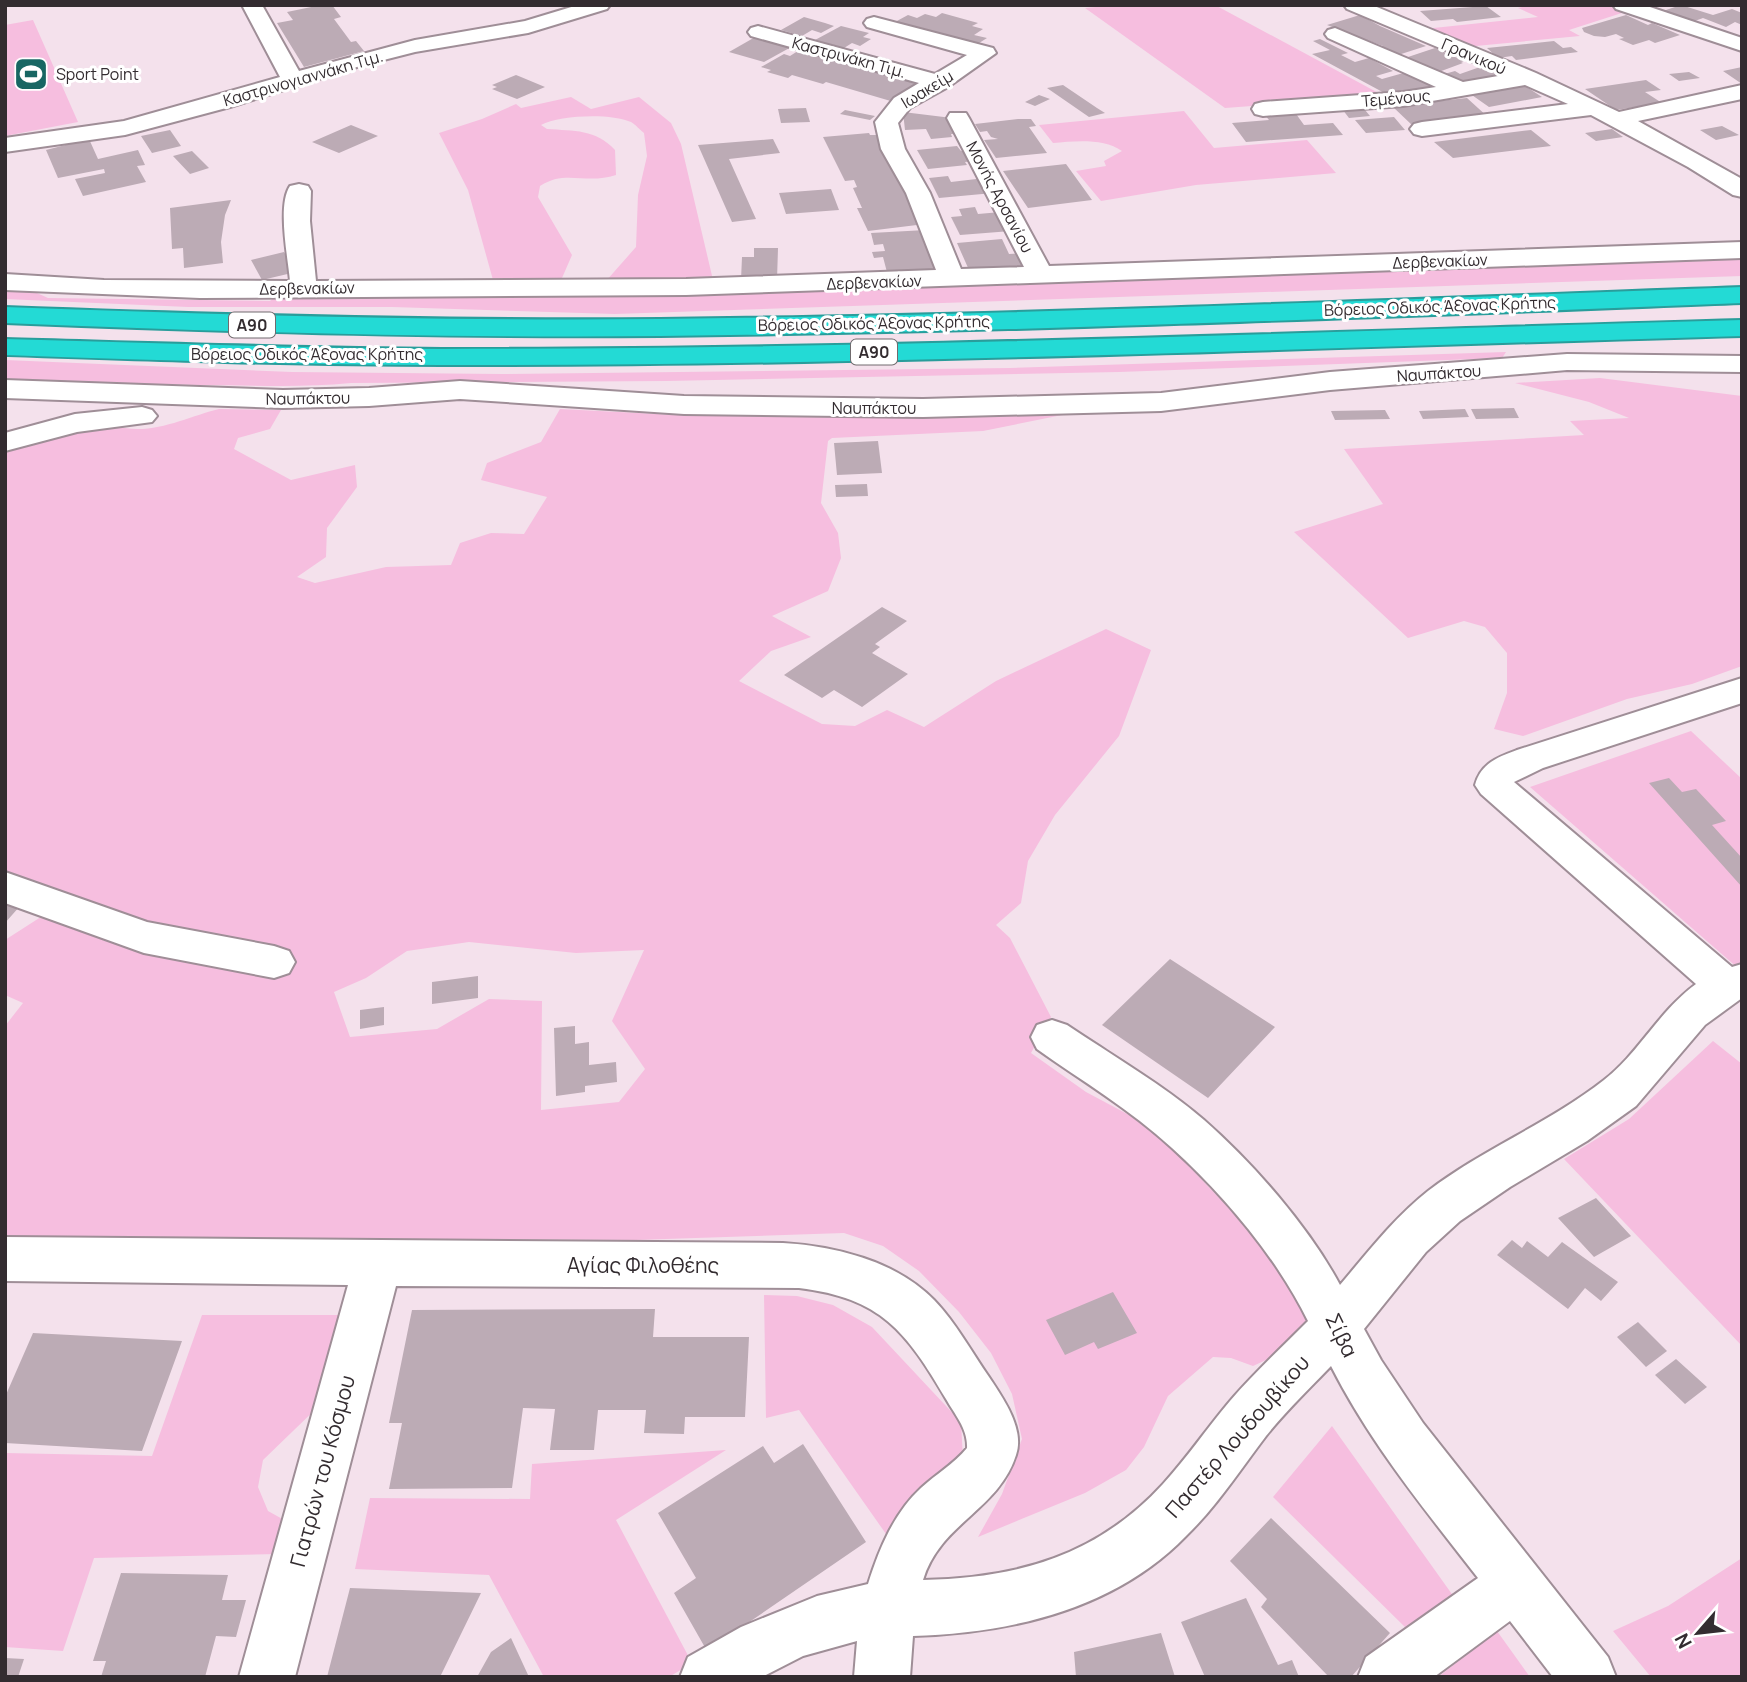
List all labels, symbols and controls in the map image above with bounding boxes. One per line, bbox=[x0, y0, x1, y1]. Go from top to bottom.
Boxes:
street label: Καστρινάκη Τιμ. bbox=[790, 31, 908, 83]
street label: Γρανικού bbox=[1438, 33, 1510, 79]
street label: Καστρινογιαννάκη Τιμ. bbox=[221, 45, 385, 111]
sports icon: Sport Point bbox=[12, 55, 50, 93]
place label: Sport Point bbox=[56, 63, 139, 85]
street label: Ιωακείμ bbox=[897, 65, 957, 113]
street label: Τεμένους bbox=[1360, 84, 1432, 112]
street label: Μονής Αρσανίου bbox=[961, 137, 1039, 257]
street label: Δερβενακίων bbox=[1392, 248, 1488, 274]
street label: Δερβενακίων bbox=[826, 269, 922, 295]
street label: Δερβενακίων bbox=[259, 276, 355, 300]
street label: Βόρειος Οδικός Άξονας Κρήτης bbox=[1324, 291, 1557, 321]
street label: Βόρειος Οδικός Άξονας Κρήτης bbox=[758, 310, 990, 336]
road number: Α90 bbox=[229, 312, 275, 338]
road number: Α90 bbox=[851, 340, 897, 364]
street label: Βόρειος Οδικός Άξονας Κρήτης bbox=[191, 343, 423, 365]
street label: Ναυπάκτου bbox=[1396, 359, 1482, 387]
street label: Ναυπάκτου bbox=[266, 386, 350, 410]
street label: Ναυπάκτου bbox=[832, 397, 916, 419]
street label: Αγίας Φιλοθέης bbox=[567, 1251, 719, 1279]
street label: Σίβα bbox=[1319, 1308, 1365, 1362]
street label: Παστέρ Λουδουβίκου bbox=[1159, 1349, 1315, 1523]
street label: Γιατρών του Κόσμου bbox=[283, 1372, 361, 1570]
north arrow bbox=[1663, 1598, 1733, 1668]
text: N bbox=[1668, 1629, 1698, 1653]

